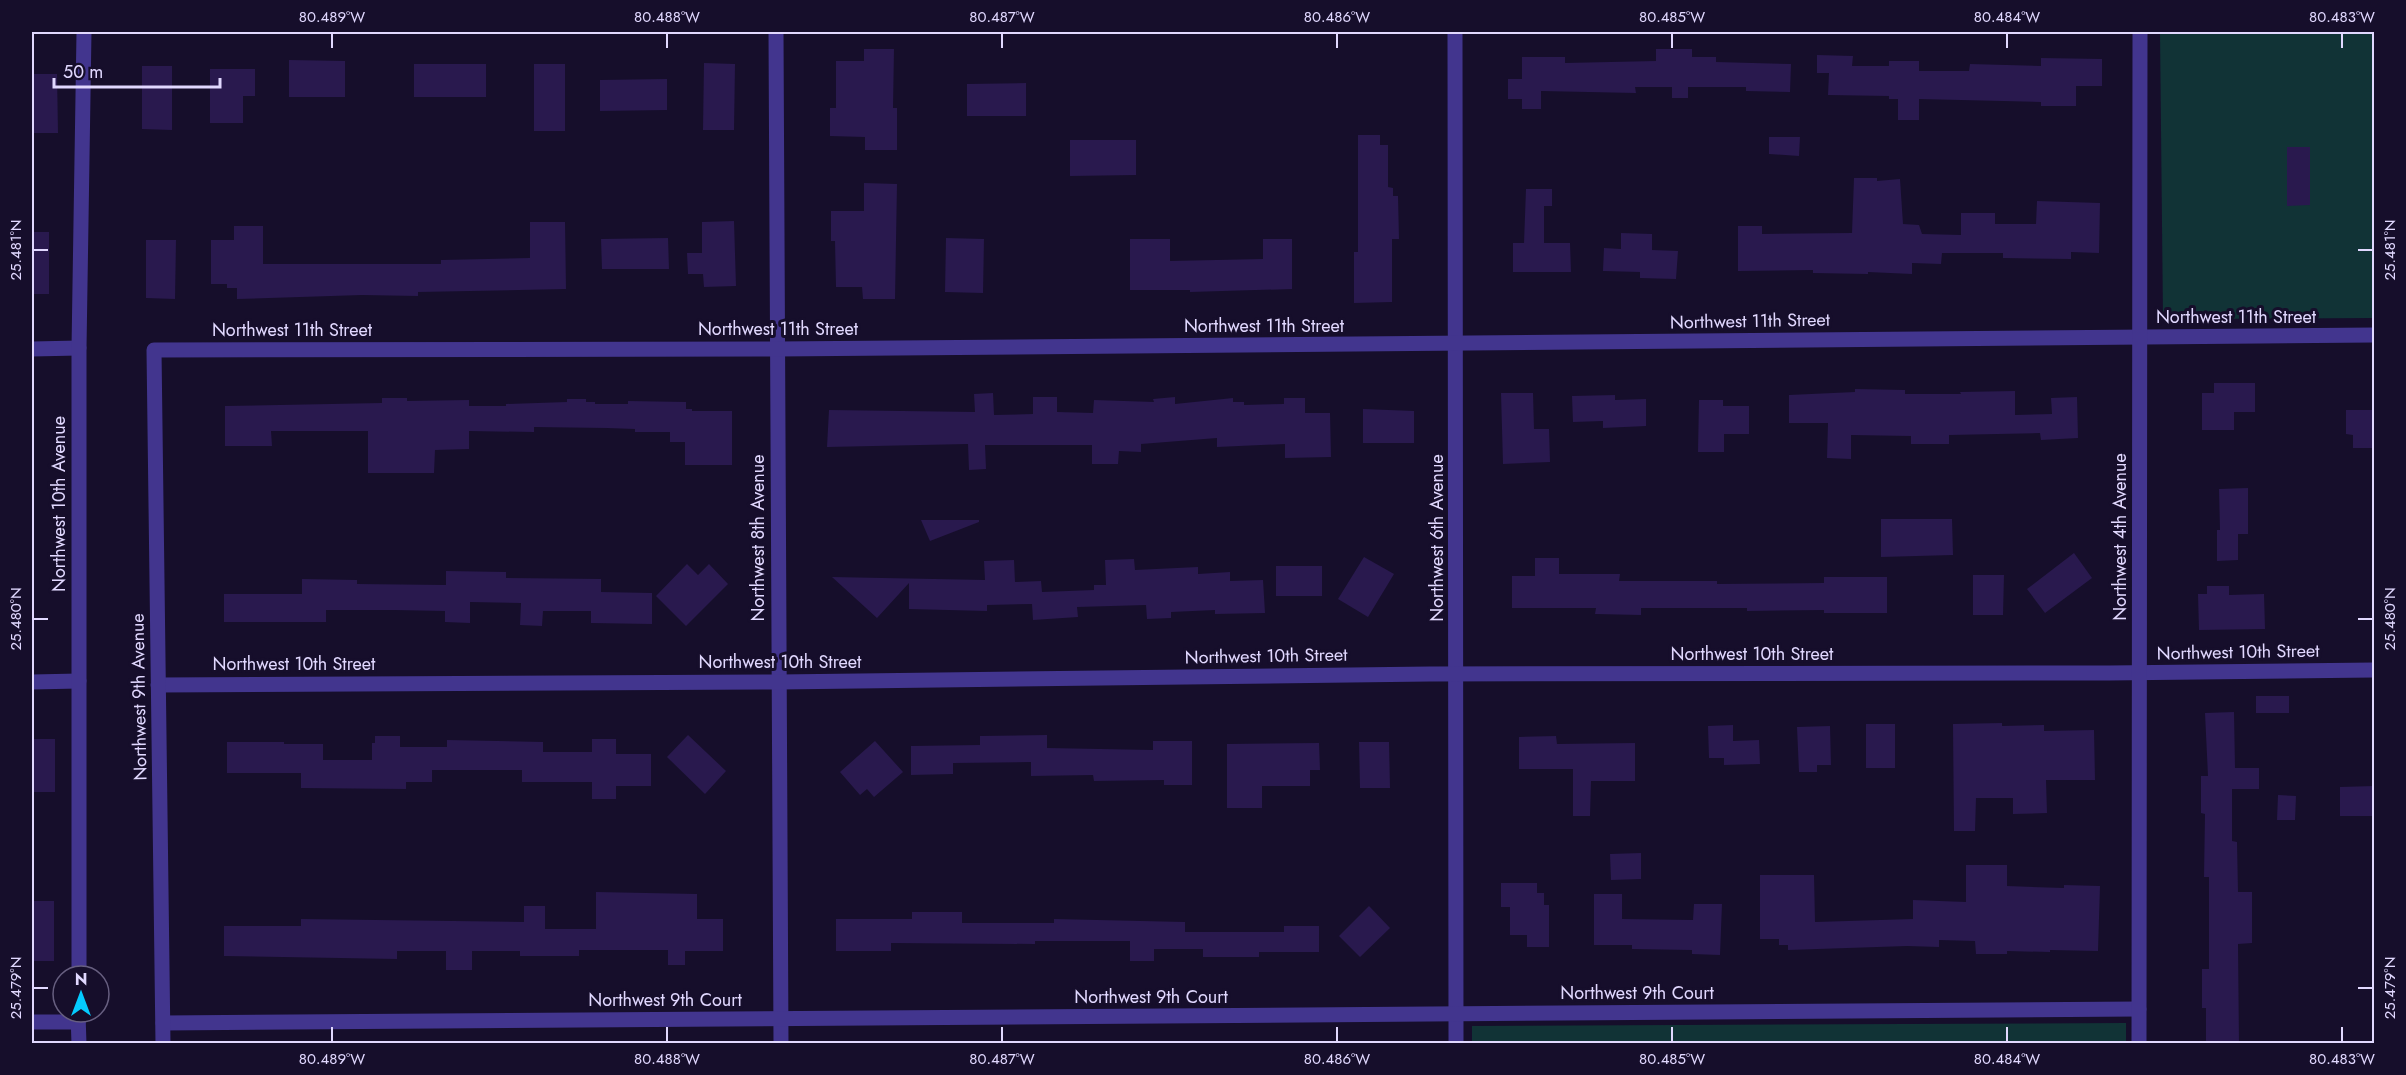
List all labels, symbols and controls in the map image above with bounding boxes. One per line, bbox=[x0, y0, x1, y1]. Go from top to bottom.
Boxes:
text: 80.489°W bbox=[299, 6, 365, 28]
text: 80.488°W bbox=[634, 6, 700, 28]
text: 80.487°W bbox=[969, 6, 1035, 28]
text: 80.486°W bbox=[1304, 6, 1370, 28]
text: 80.485°W bbox=[1639, 6, 1705, 28]
text: 80.484°W bbox=[1974, 6, 2040, 28]
text: 80.483°W bbox=[2309, 6, 2375, 28]
scale bar bbox=[54, 51, 220, 89]
text: 50 m bbox=[63, 59, 103, 85]
text: 25.481°N bbox=[5, 220, 27, 280]
text: 25.481°N bbox=[2379, 220, 2401, 280]
street label: Northwest 11th Street bbox=[2156, 304, 2317, 330]
street label: Northwest 11th Street bbox=[1670, 307, 1831, 335]
street label: Northwest 11th Street bbox=[1184, 313, 1345, 339]
street label: Northwest 11th Street bbox=[698, 316, 859, 342]
street label: Northwest 11th Street bbox=[212, 317, 373, 343]
street label: Northwest 10th Avenue bbox=[46, 416, 72, 592]
street label: Northwest 4th Avenue bbox=[2107, 453, 2133, 621]
street label: Northwest 6th Avenue bbox=[1424, 454, 1450, 622]
street label: Northwest 8th Avenue bbox=[745, 455, 771, 621]
text: 25.480°N bbox=[5, 587, 27, 651]
text: 25.480°N bbox=[2379, 587, 2401, 651]
street label: Northwest 9th Avenue bbox=[125, 613, 153, 781]
street label: Northwest 10th Street bbox=[2156, 638, 2320, 666]
street label: Northwest 10th Street bbox=[1671, 641, 1834, 667]
street label: Northwest 10th Street bbox=[1184, 642, 1348, 670]
street label: Northwest 10th Street bbox=[699, 649, 862, 675]
street label: Northwest 10th Street bbox=[213, 651, 376, 677]
text: 25.479°N bbox=[5, 957, 27, 1019]
text: 25.479°N bbox=[2379, 957, 2401, 1019]
north arrow bbox=[51, 964, 111, 1024]
text: N bbox=[75, 968, 87, 991]
street label: Northwest 9th Court bbox=[1560, 980, 1714, 1006]
street label: Northwest 9th Court bbox=[1074, 984, 1228, 1010]
street label: Northwest 9th Court bbox=[588, 987, 742, 1013]
text: 80.489°W bbox=[299, 1048, 365, 1070]
text: 80.488°W bbox=[634, 1048, 700, 1070]
text: 80.487°W bbox=[969, 1048, 1035, 1070]
text: 80.486°W bbox=[1304, 1048, 1370, 1070]
text: 80.485°W bbox=[1639, 1048, 1705, 1070]
text: 80.484°W bbox=[1974, 1048, 2040, 1070]
text: 80.483°W bbox=[2309, 1048, 2375, 1070]

